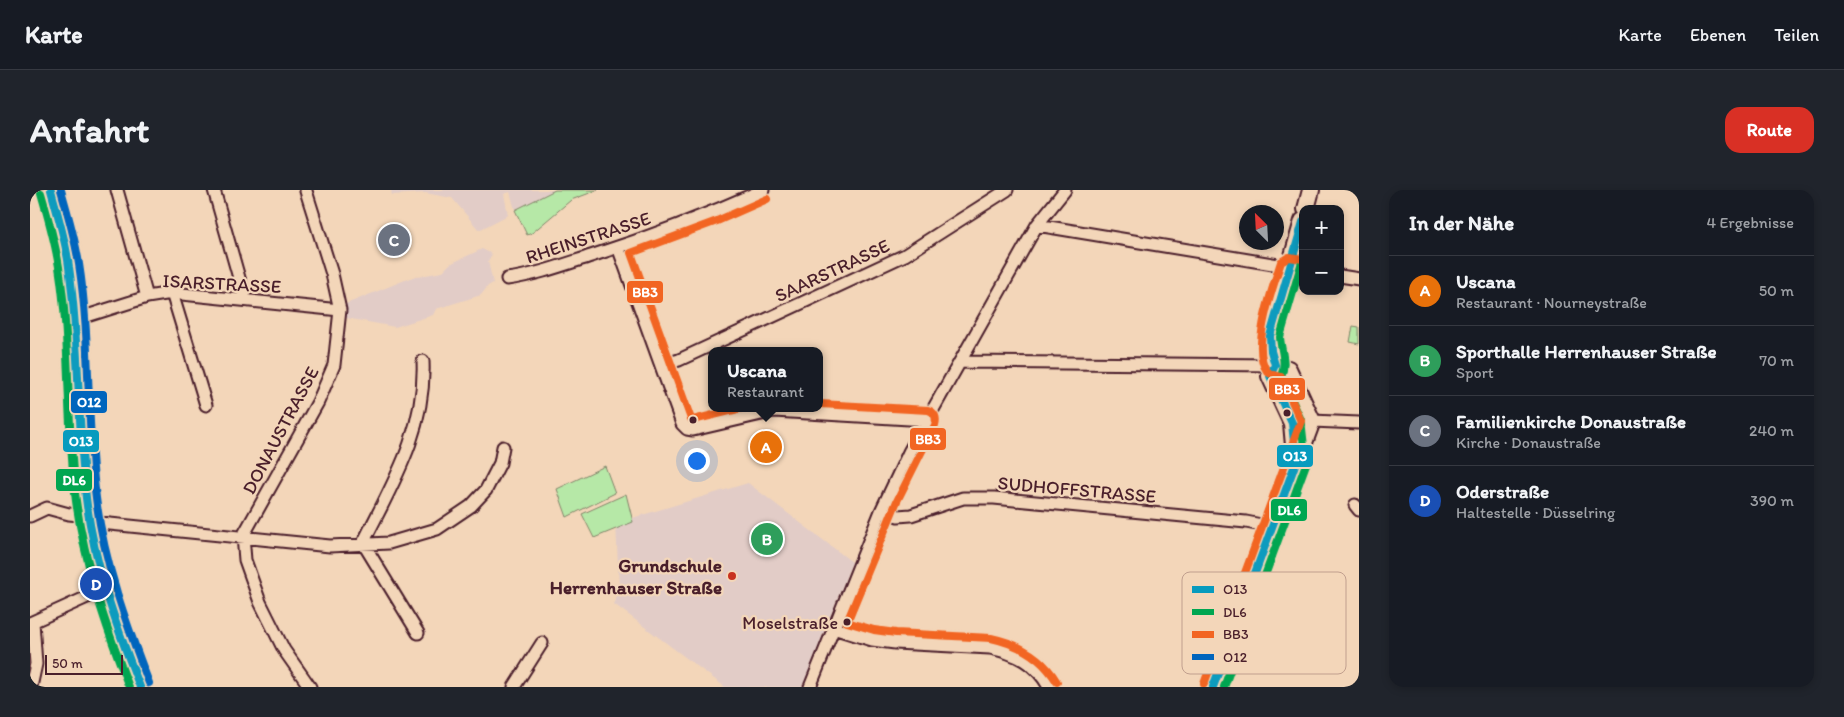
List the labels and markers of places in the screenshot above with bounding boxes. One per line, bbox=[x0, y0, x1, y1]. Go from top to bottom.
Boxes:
pin: C bbox=[378, 221, 410, 259]
unlabelled marker bbox=[1282, 408, 1292, 418]
unlabelled marker bbox=[688, 415, 698, 425]
pin: A bbox=[750, 428, 782, 466]
pin: B bbox=[751, 520, 783, 558]
place label: Grundschule Herrenhauser Straße bbox=[550, 554, 722, 599]
pin: D bbox=[80, 565, 112, 603]
marker: Grundschule Herrenhauser Straße bbox=[726, 570, 738, 582]
place label: Moselstraße bbox=[742, 612, 838, 634]
marker: Moselstraße bbox=[842, 617, 852, 627]

